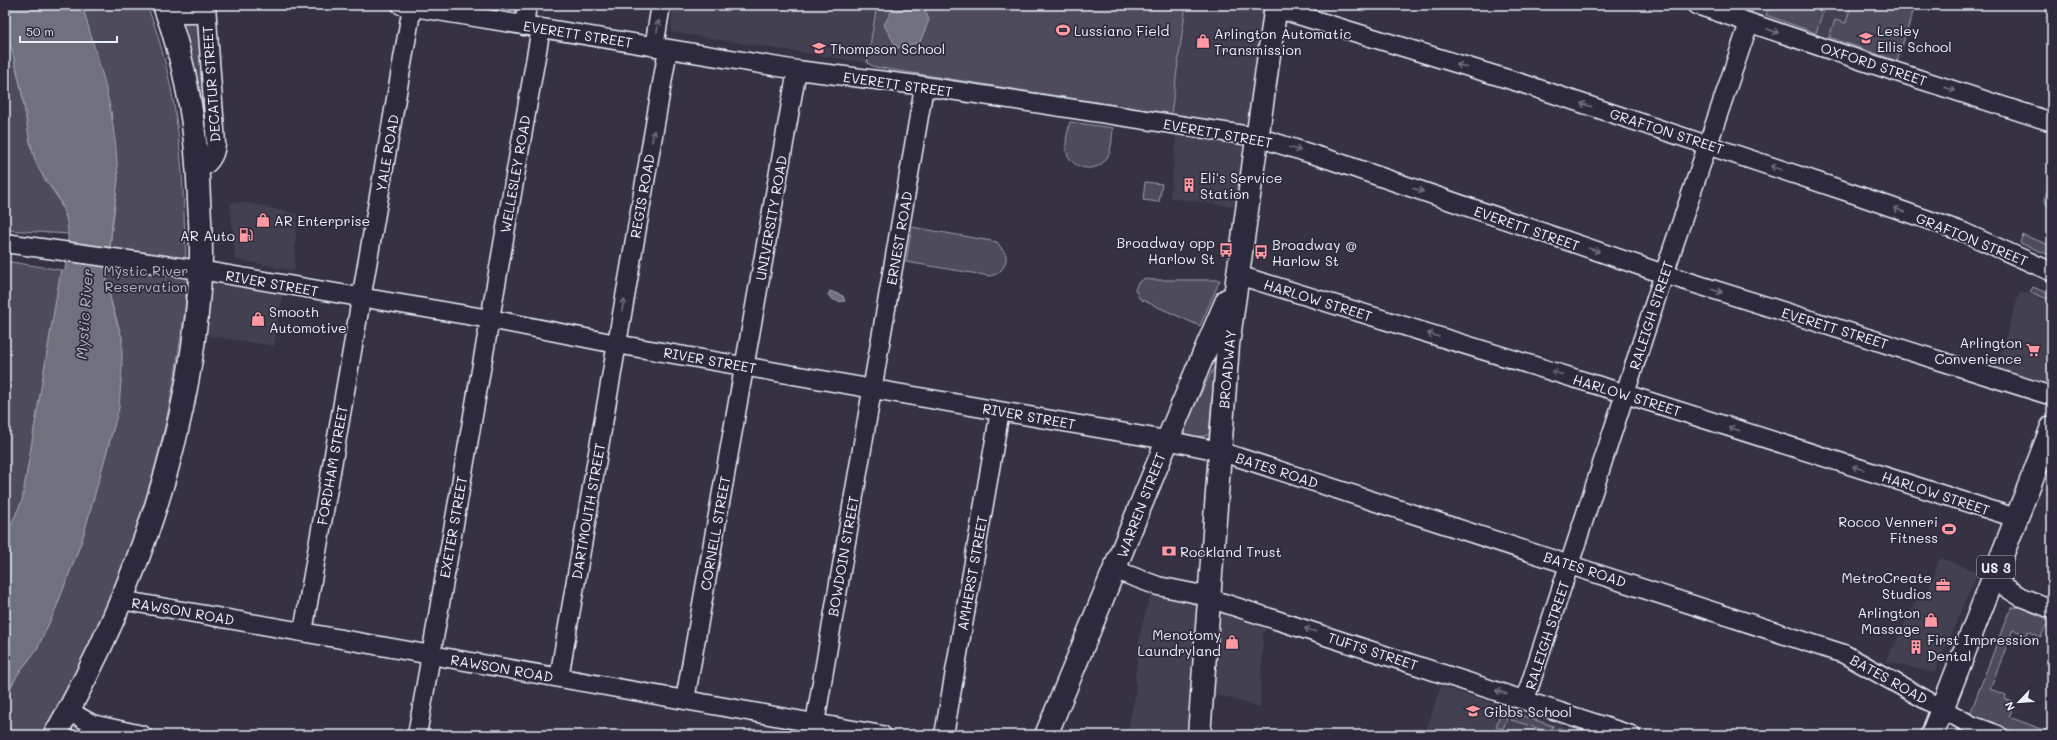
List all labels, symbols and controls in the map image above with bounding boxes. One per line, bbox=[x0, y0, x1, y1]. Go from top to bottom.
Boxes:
street label: EVERETT STREET bbox=[522, 16, 634, 52]
scale bar bbox=[20, 18, 117, 44]
one-way arrow bbox=[654, 20, 662, 33]
place label: Lussiano Field bbox=[1074, 21, 1169, 40]
place label: Lesley Ellis School bbox=[1877, 21, 1952, 56]
sports icon: Lussiano Field bbox=[1055, 22, 1071, 38]
text: 50 m bbox=[26, 23, 54, 39]
place label: Arlington Automatic Transmission bbox=[1214, 24, 1351, 59]
street label: DECATUR STREET bbox=[197, 25, 225, 143]
one-way arrow bbox=[1767, 28, 1780, 35]
school or university icon: Lesley Ellis School bbox=[1858, 30, 1874, 46]
shop icon: Arlington Automatic Transmission bbox=[1195, 33, 1211, 49]
street label: OXFORD STREET bbox=[1818, 38, 1930, 90]
place label: Thompson School bbox=[830, 39, 945, 58]
school or university icon: Thompson School bbox=[811, 40, 827, 56]
one-way arrow bbox=[1456, 62, 1469, 69]
street label: EVERETT STREET bbox=[842, 67, 954, 101]
one-way arrow bbox=[1943, 86, 1956, 93]
one-way arrow bbox=[1580, 101, 1593, 108]
street label: GRAFTON STREET bbox=[1607, 104, 1727, 158]
street label: YALE ROAD bbox=[371, 113, 403, 193]
street label: WELLESLEY ROAD bbox=[495, 114, 535, 234]
street label: EVERETT STREET bbox=[1162, 114, 1274, 152]
one-way arrow bbox=[649, 130, 657, 143]
one-way arrow bbox=[1288, 146, 1301, 153]
street label: REGIS ROAD bbox=[625, 152, 659, 240]
street label: UNIVERSITY ROAD bbox=[751, 154, 791, 282]
one-way arrow bbox=[1770, 164, 1783, 171]
place label: Eli's Service Station bbox=[1200, 168, 1282, 203]
building icon: Eli's Service Station bbox=[1181, 177, 1197, 193]
one-way arrow bbox=[1411, 187, 1424, 194]
street label: ERNEST ROAD bbox=[881, 190, 917, 286]
street label: EVERETT STREET bbox=[1472, 201, 1583, 255]
one-way arrow bbox=[1894, 205, 1906, 213]
street label: GRAFTON STREET bbox=[1913, 208, 2031, 270]
place label: AR Enterprise bbox=[274, 211, 370, 230]
shop icon: AR Enterprise bbox=[255, 212, 271, 228]
place label: AR Auto bbox=[180, 226, 235, 245]
fuel station icon: AR Auto bbox=[238, 227, 254, 243]
place label: Broadway opp Harlow St bbox=[1116, 233, 1215, 268]
place label: Broadway @ Harlow St bbox=[1272, 235, 1357, 270]
bus stop icon: Broadway opp Harlow St bbox=[1218, 242, 1234, 258]
bus stop icon: Broadway @ Harlow St bbox=[1253, 244, 1269, 260]
one-way arrow bbox=[1587, 247, 1599, 255]
street label: RALEIGH STREET bbox=[1624, 258, 1678, 372]
park label: Mystic River Reservation bbox=[104, 261, 188, 296]
street label: RIVER STREET bbox=[224, 265, 320, 301]
water label: Mystic River bbox=[71, 268, 97, 360]
street label: HARLOW STREET bbox=[1261, 274, 1375, 326]
one-way arrow bbox=[1711, 288, 1724, 295]
one-way arrow bbox=[619, 299, 627, 312]
place label: Smooth Automotive bbox=[269, 302, 347, 337]
street label: EVERETT STREET bbox=[1779, 303, 1891, 353]
shop icon: Smooth Automotive bbox=[250, 311, 266, 327]
street label: BROADWAY bbox=[1214, 329, 1240, 409]
one-way arrow bbox=[1426, 331, 1439, 338]
place label: Arlington Convenience bbox=[1935, 333, 2022, 368]
street label: RIVER STREET bbox=[662, 342, 758, 378]
supermarket icon: Arlington Convenience bbox=[2025, 342, 2041, 358]
one-way arrow bbox=[1551, 369, 1564, 376]
street label: HARLOW STREET bbox=[1570, 369, 1684, 421]
street label: RIVER STREET bbox=[981, 398, 1077, 434]
street label: FORDHAM STREET bbox=[312, 403, 352, 526]
one-way arrow bbox=[1728, 425, 1741, 432]
street label: DARTMOUTH STREET bbox=[567, 441, 609, 581]
street label: BATES ROAD bbox=[1233, 448, 1321, 492]
street label: WARREN STREET bbox=[1112, 449, 1170, 560]
one-way arrow bbox=[1853, 464, 1865, 472]
street label: HARLOW STREET bbox=[1880, 467, 1993, 519]
street label: EXETER STREET bbox=[435, 474, 471, 579]
street label: CORNELL STREET bbox=[696, 474, 734, 592]
street label: BOWDOIN STREET bbox=[823, 494, 863, 618]
place label: Rocco Venneri Fitness bbox=[1838, 512, 1938, 547]
street label: AMHERST STREET bbox=[953, 514, 992, 632]
sports icon: Rocco Venneri Fitness bbox=[1941, 521, 1957, 537]
place label: Rockland Trust bbox=[1180, 542, 1282, 561]
bank icon: Rockland Trust bbox=[1161, 543, 1177, 559]
street label: BATES ROAD bbox=[1541, 547, 1629, 591]
road number: US 3 bbox=[1977, 556, 2015, 578]
place label: MetroCreate Studios bbox=[1841, 568, 1932, 603]
office icon: MetroCreate Studios bbox=[1935, 577, 1951, 593]
street label: RALEIGH STREET bbox=[1520, 578, 1574, 692]
street label: RAWSON ROAD bbox=[130, 593, 236, 629]
place label: Arlington Massage bbox=[1857, 603, 1920, 638]
shop icon: Arlington Massage bbox=[1923, 612, 1939, 628]
place label: Menotomy Laundryland bbox=[1137, 625, 1221, 660]
one-way arrow bbox=[1305, 626, 1317, 634]
street label: TUFTS STREET bbox=[1326, 627, 1421, 675]
place label: First Impression Dental bbox=[1927, 630, 2039, 665]
shop icon: Menotomy Laundryland bbox=[1224, 634, 1240, 650]
building icon: First Impression Dental bbox=[1908, 639, 1924, 655]
street label: RAWSON ROAD bbox=[449, 650, 555, 686]
street label: BATES ROAD bbox=[1847, 650, 1931, 708]
north arrow bbox=[1999, 682, 2039, 722]
one-way arrow bbox=[1494, 688, 1507, 695]
text: N bbox=[2001, 699, 2018, 713]
place label: Gibbs School bbox=[1484, 702, 1572, 721]
school or university icon: Gibbs School bbox=[1465, 703, 1481, 719]

